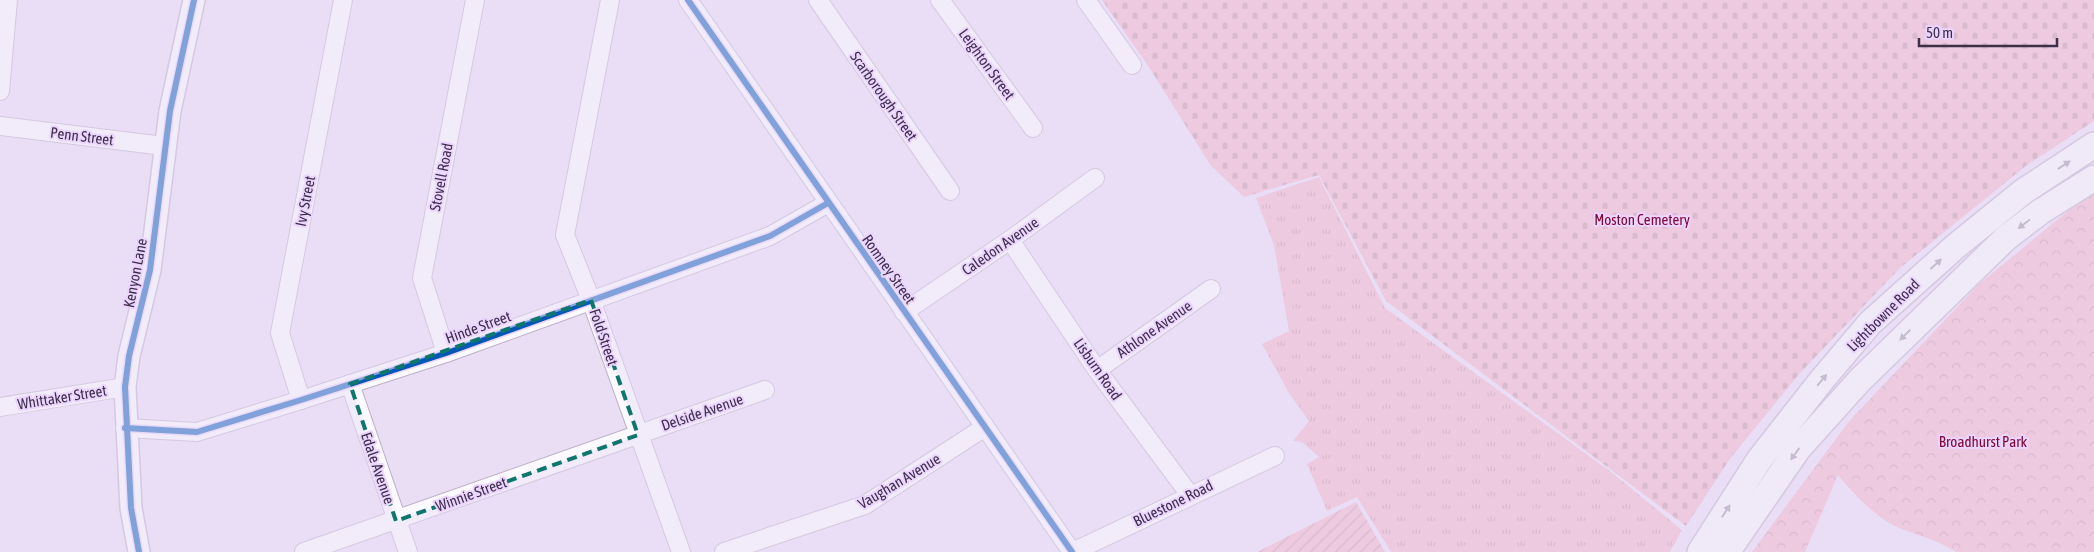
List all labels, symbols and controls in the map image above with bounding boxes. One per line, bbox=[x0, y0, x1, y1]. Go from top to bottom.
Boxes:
scale bar bbox=[1919, 15, 2056, 47]
text: 50 m bbox=[1926, 24, 1953, 41]
street label: Leighton Street bbox=[956, 25, 1018, 103]
street label: Scarborough Street bbox=[847, 48, 921, 144]
street label: Penn Street bbox=[49, 124, 115, 148]
street label: Stovell Road bbox=[426, 142, 456, 212]
one-way arrow bbox=[2057, 160, 2071, 170]
street label: Ivy Street bbox=[292, 174, 318, 228]
park label: Moston Cemetery bbox=[1594, 211, 1690, 228]
street label: Caledon Avenue bbox=[959, 213, 1042, 279]
one-way arrow bbox=[2018, 219, 2031, 230]
street label: Romney Street bbox=[859, 231, 919, 307]
street label: Kenyon Lane bbox=[120, 237, 150, 309]
one-way arrow bbox=[1929, 258, 1941, 270]
street label: Lightbowne Road bbox=[1843, 275, 1923, 355]
street label: Athlone Avenue bbox=[1113, 297, 1195, 361]
street label: Fold Street bbox=[586, 306, 622, 368]
street label: Hinde Street bbox=[443, 307, 513, 347]
one-way arrow bbox=[1899, 329, 1911, 341]
street label: Lisburn Road bbox=[1071, 335, 1125, 403]
one-way arrow bbox=[1816, 374, 1827, 386]
street label: Whittaker Street bbox=[16, 382, 108, 412]
street label: Delside Avenue bbox=[659, 390, 745, 434]
street label: Edale Avenue bbox=[358, 430, 398, 506]
park label: Broadhurst Park bbox=[1939, 433, 2028, 450]
one-way arrow bbox=[1790, 447, 1800, 461]
street label: Vaughan Avenue bbox=[855, 450, 943, 512]
street label: Winnie Street bbox=[433, 473, 509, 515]
street label: Bluestone Road bbox=[1130, 476, 1216, 530]
one-way arrow bbox=[1722, 504, 1731, 518]

